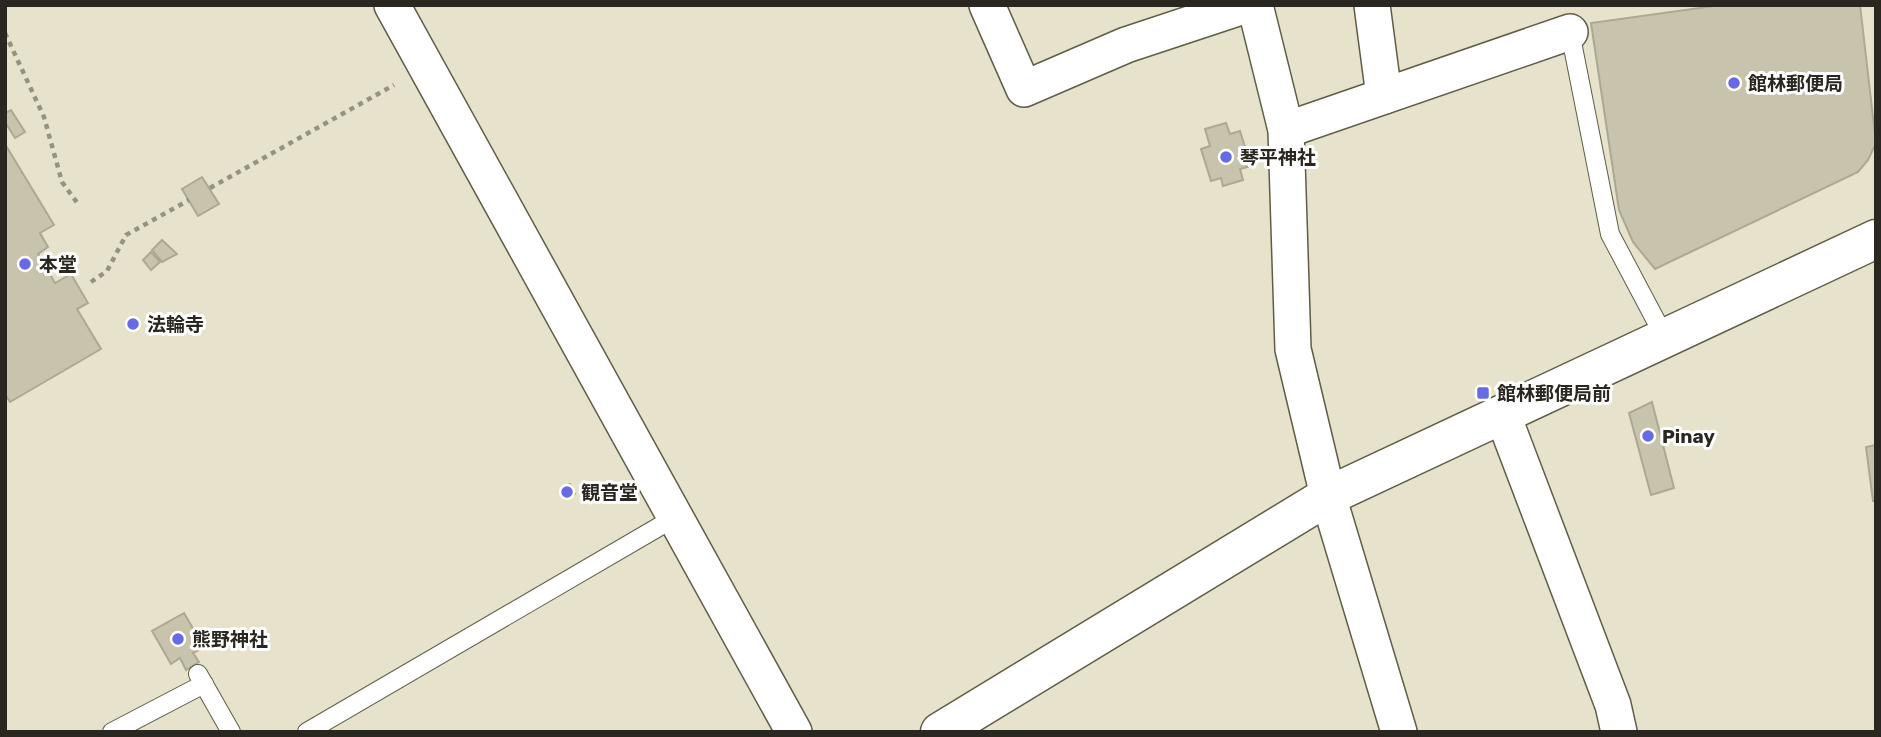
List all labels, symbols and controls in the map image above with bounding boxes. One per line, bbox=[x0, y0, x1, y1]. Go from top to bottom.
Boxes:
place label: 館林郵便局 bbox=[1748, 72, 1843, 95]
marker: 館林郵便局 bbox=[1726, 75, 1742, 91]
place label: 琴平神社 bbox=[1240, 146, 1316, 169]
marker: 琴平神社 bbox=[1218, 149, 1234, 165]
place label: 本堂 bbox=[39, 253, 77, 276]
marker: 本堂 bbox=[17, 256, 33, 272]
place label: 法輪寺 bbox=[147, 313, 204, 336]
marker: 法輪寺 bbox=[125, 316, 141, 332]
place label: 館林郵便局前 bbox=[1497, 382, 1611, 405]
marker: 館林郵便局前 bbox=[1475, 385, 1491, 401]
place label: Pinay bbox=[1662, 425, 1715, 448]
marker: Pinay bbox=[1640, 428, 1656, 444]
place label: 観音堂 bbox=[581, 481, 638, 504]
marker: 観音堂 bbox=[559, 484, 575, 500]
place label: 熊野神社 bbox=[192, 628, 268, 651]
marker: 熊野神社 bbox=[170, 631, 186, 647]

